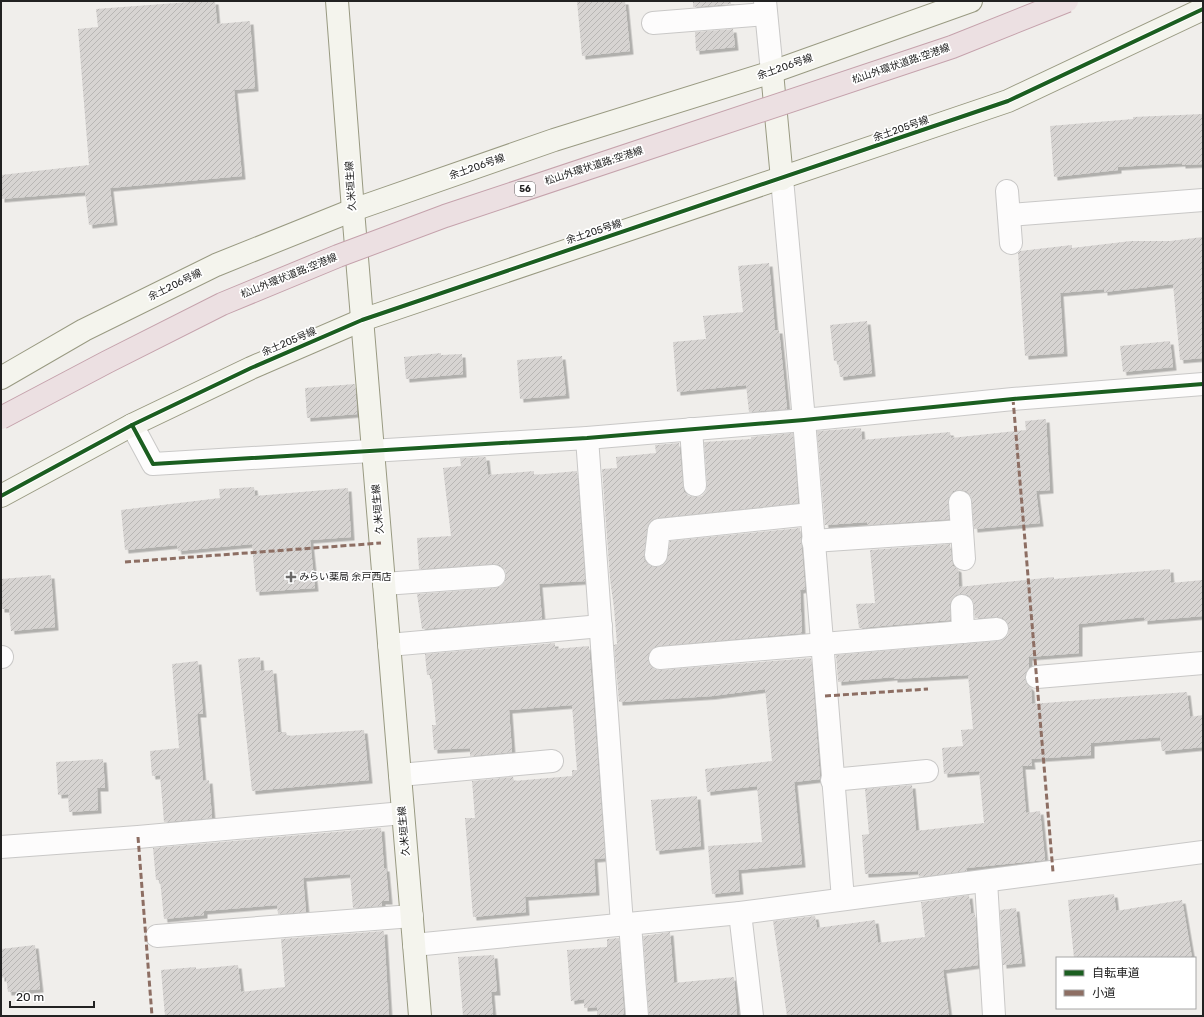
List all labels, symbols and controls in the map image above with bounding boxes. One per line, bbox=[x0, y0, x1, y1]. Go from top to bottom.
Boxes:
street label: 松山外環状道路;空港線 bbox=[850, 42, 952, 86]
street label: 余土206号線 bbox=[756, 52, 814, 82]
street label: 余土205号線 bbox=[872, 114, 930, 144]
street label: 松山外環状道路;空港線 bbox=[543, 144, 645, 188]
street label: 余土206号線 bbox=[448, 152, 506, 182]
street label: 久米垣生線 bbox=[343, 161, 359, 211]
road number: 56 bbox=[515, 182, 535, 196]
street label: 余土205号線 bbox=[564, 217, 624, 247]
street label: 松山外環状道路;空港線 bbox=[239, 251, 339, 301]
street label: 余土206号線 bbox=[146, 267, 204, 303]
street label: 余土205号線 bbox=[260, 325, 318, 359]
street label: 久米垣生線 bbox=[370, 484, 386, 534]
place label: みらい薬局 余戸西店 bbox=[299, 571, 391, 583]
marker: みらい薬局 余戸西店 bbox=[286, 572, 296, 582]
street label: 久米垣生線 bbox=[396, 806, 412, 856]
legend bbox=[1056, 957, 1196, 1009]
text: 自転車道 bbox=[1092, 966, 1140, 980]
scale bar bbox=[10, 983, 94, 1009]
text: 小道 bbox=[1092, 986, 1116, 1000]
text: 20 m bbox=[16, 990, 44, 1004]

